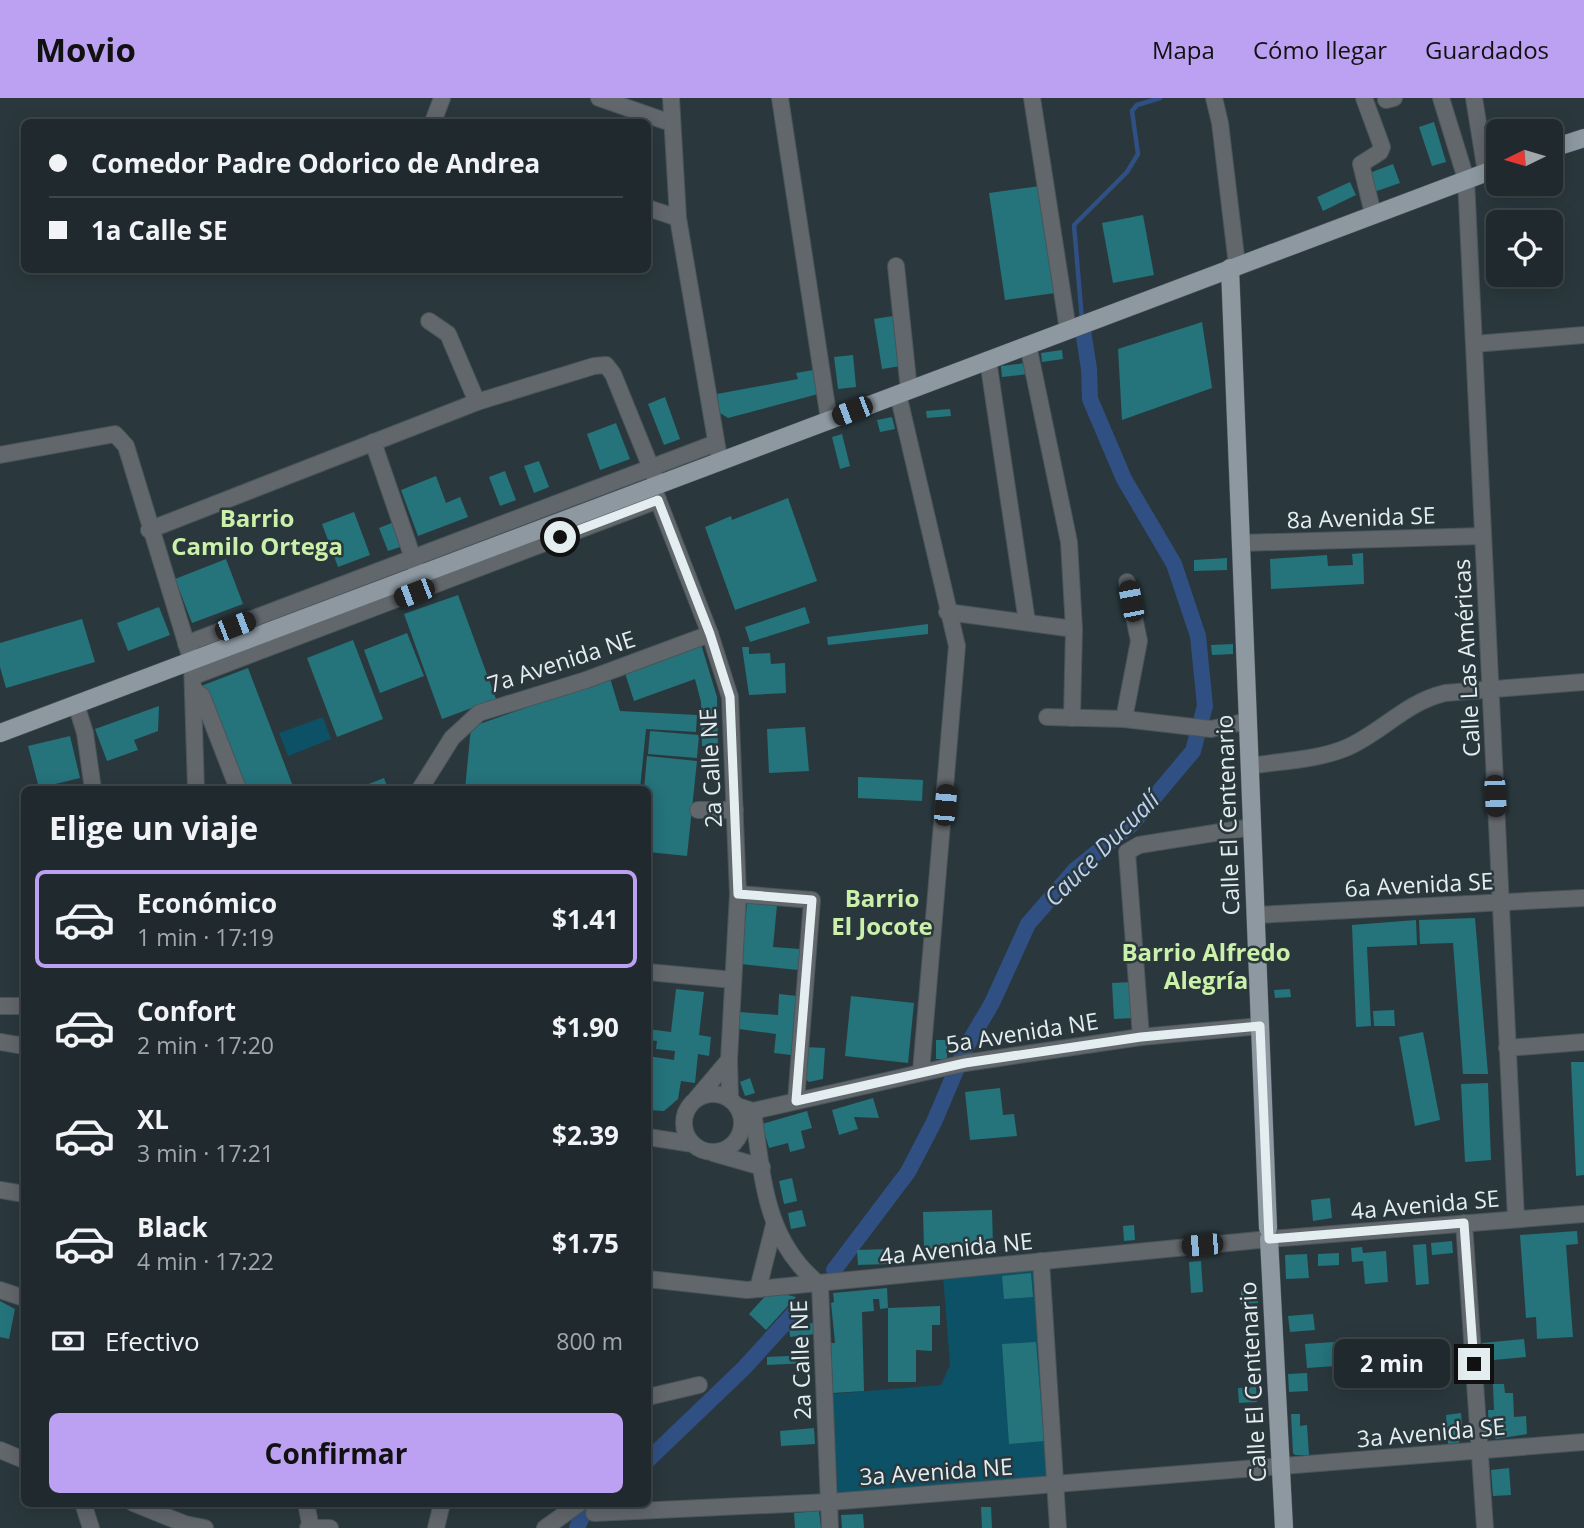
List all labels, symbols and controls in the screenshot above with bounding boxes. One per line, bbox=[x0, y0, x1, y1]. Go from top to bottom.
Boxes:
text: Movio bbox=[35, 27, 136, 72]
text: Mapa bbox=[1152, 33, 1215, 66]
text: Cómo llegar bbox=[1253, 33, 1387, 66]
text: Guardados bbox=[1425, 33, 1549, 66]
north arrow bbox=[1486, 119, 1563, 196]
map controls bbox=[1486, 119, 1563, 287]
text: Comedor Padre Odorico de Andrea bbox=[91, 145, 540, 181]
button: locate bbox=[1486, 210, 1563, 287]
text: 1a Calle SE bbox=[91, 212, 227, 248]
car bbox=[829, 394, 876, 428]
street label: 8a Avenida SE bbox=[1286, 498, 1436, 536]
district label: Barrio Camilo Ortega bbox=[171, 501, 343, 562]
route start bbox=[544, 521, 576, 553]
street label: Calle Las Américas bbox=[1445, 558, 1487, 758]
car bbox=[391, 576, 438, 610]
car bbox=[1117, 578, 1146, 624]
car bbox=[212, 609, 259, 643]
street label: 7a Avenida NE bbox=[483, 622, 639, 700]
street label: 2a Calle NE bbox=[691, 707, 729, 829]
street label: Calle El Centenario bbox=[1208, 714, 1246, 916]
car bbox=[1484, 774, 1507, 818]
water label: Cauce Ducualí bbox=[1036, 781, 1168, 913]
car bbox=[933, 783, 958, 827]
text: Elige un viaje bbox=[49, 806, 258, 849]
street label: 6a Avenida SE bbox=[1344, 864, 1494, 904]
district label: Barrio El Jocote bbox=[831, 881, 933, 942]
text: Económico bbox=[137, 885, 277, 921]
icon: car bbox=[53, 888, 116, 951]
text: $1.41 bbox=[552, 901, 619, 937]
text: 1 min · 17:19 bbox=[137, 921, 274, 953]
district label: Barrio Alfredo Alegría bbox=[1121, 935, 1291, 996]
text: Confort bbox=[137, 993, 236, 1029]
icon: car bbox=[53, 996, 116, 1059]
street label: 5a Avenida NE bbox=[944, 1004, 1100, 1060]
text: $1.90 bbox=[552, 1009, 619, 1045]
text: 2 min · 17:20 bbox=[137, 1029, 274, 1061]
text: XL bbox=[137, 1101, 169, 1137]
icon: car bbox=[53, 1104, 116, 1167]
text: $2.39 bbox=[552, 1117, 619, 1153]
text: 3 min · 17:21 bbox=[137, 1137, 274, 1169]
street label: 4a Avenida SE bbox=[1349, 1182, 1501, 1226]
text: Black bbox=[137, 1209, 208, 1245]
icon: car bbox=[53, 1212, 116, 1275]
street label: 4a Avenida NE bbox=[878, 1224, 1034, 1272]
text: $1.75 bbox=[552, 1225, 619, 1261]
car bbox=[1181, 1233, 1224, 1257]
text: 4 min · 17:22 bbox=[137, 1245, 274, 1277]
street label: Calle El Centenario bbox=[1231, 1281, 1273, 1483]
street label: 2a Calle NE bbox=[782, 1300, 818, 1420]
icon: cash bbox=[49, 1322, 87, 1360]
text: Efectivo bbox=[105, 1323, 200, 1359]
text: 800 m bbox=[556, 1325, 623, 1357]
callout: 2 min bbox=[1334, 1340, 1450, 1388]
text: 2 min bbox=[1360, 1347, 1424, 1379]
route end bbox=[1458, 1348, 1490, 1380]
street label: 3a Avenida SE bbox=[1355, 1410, 1507, 1454]
button: Confirmar bbox=[49, 1413, 623, 1493]
street label: 3a Avenida NE bbox=[858, 1450, 1014, 1492]

